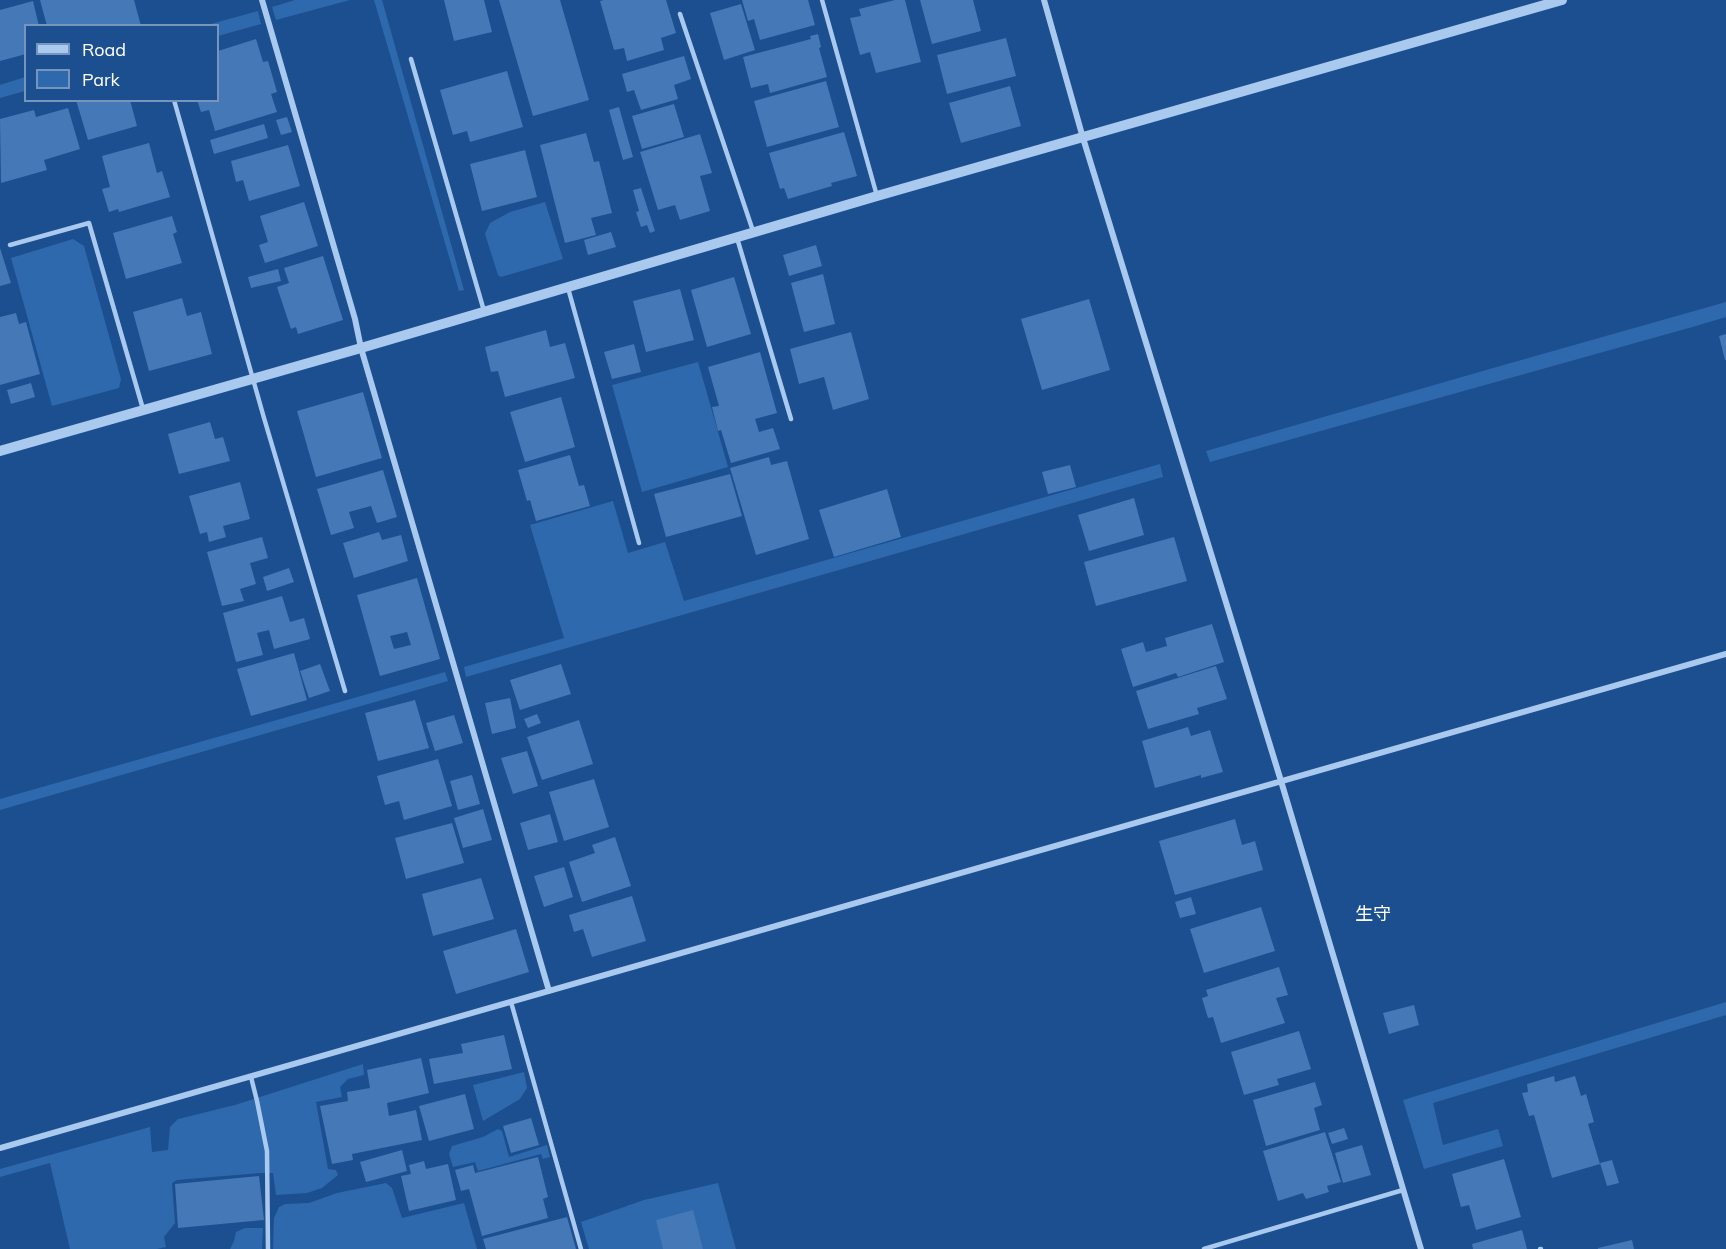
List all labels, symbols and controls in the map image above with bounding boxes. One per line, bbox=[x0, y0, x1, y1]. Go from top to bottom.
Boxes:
legend bbox=[24, 24, 219, 102]
text: Road bbox=[82, 38, 126, 61]
text: Park bbox=[82, 68, 120, 91]
district label: 生守 bbox=[1355, 904, 1391, 926]

